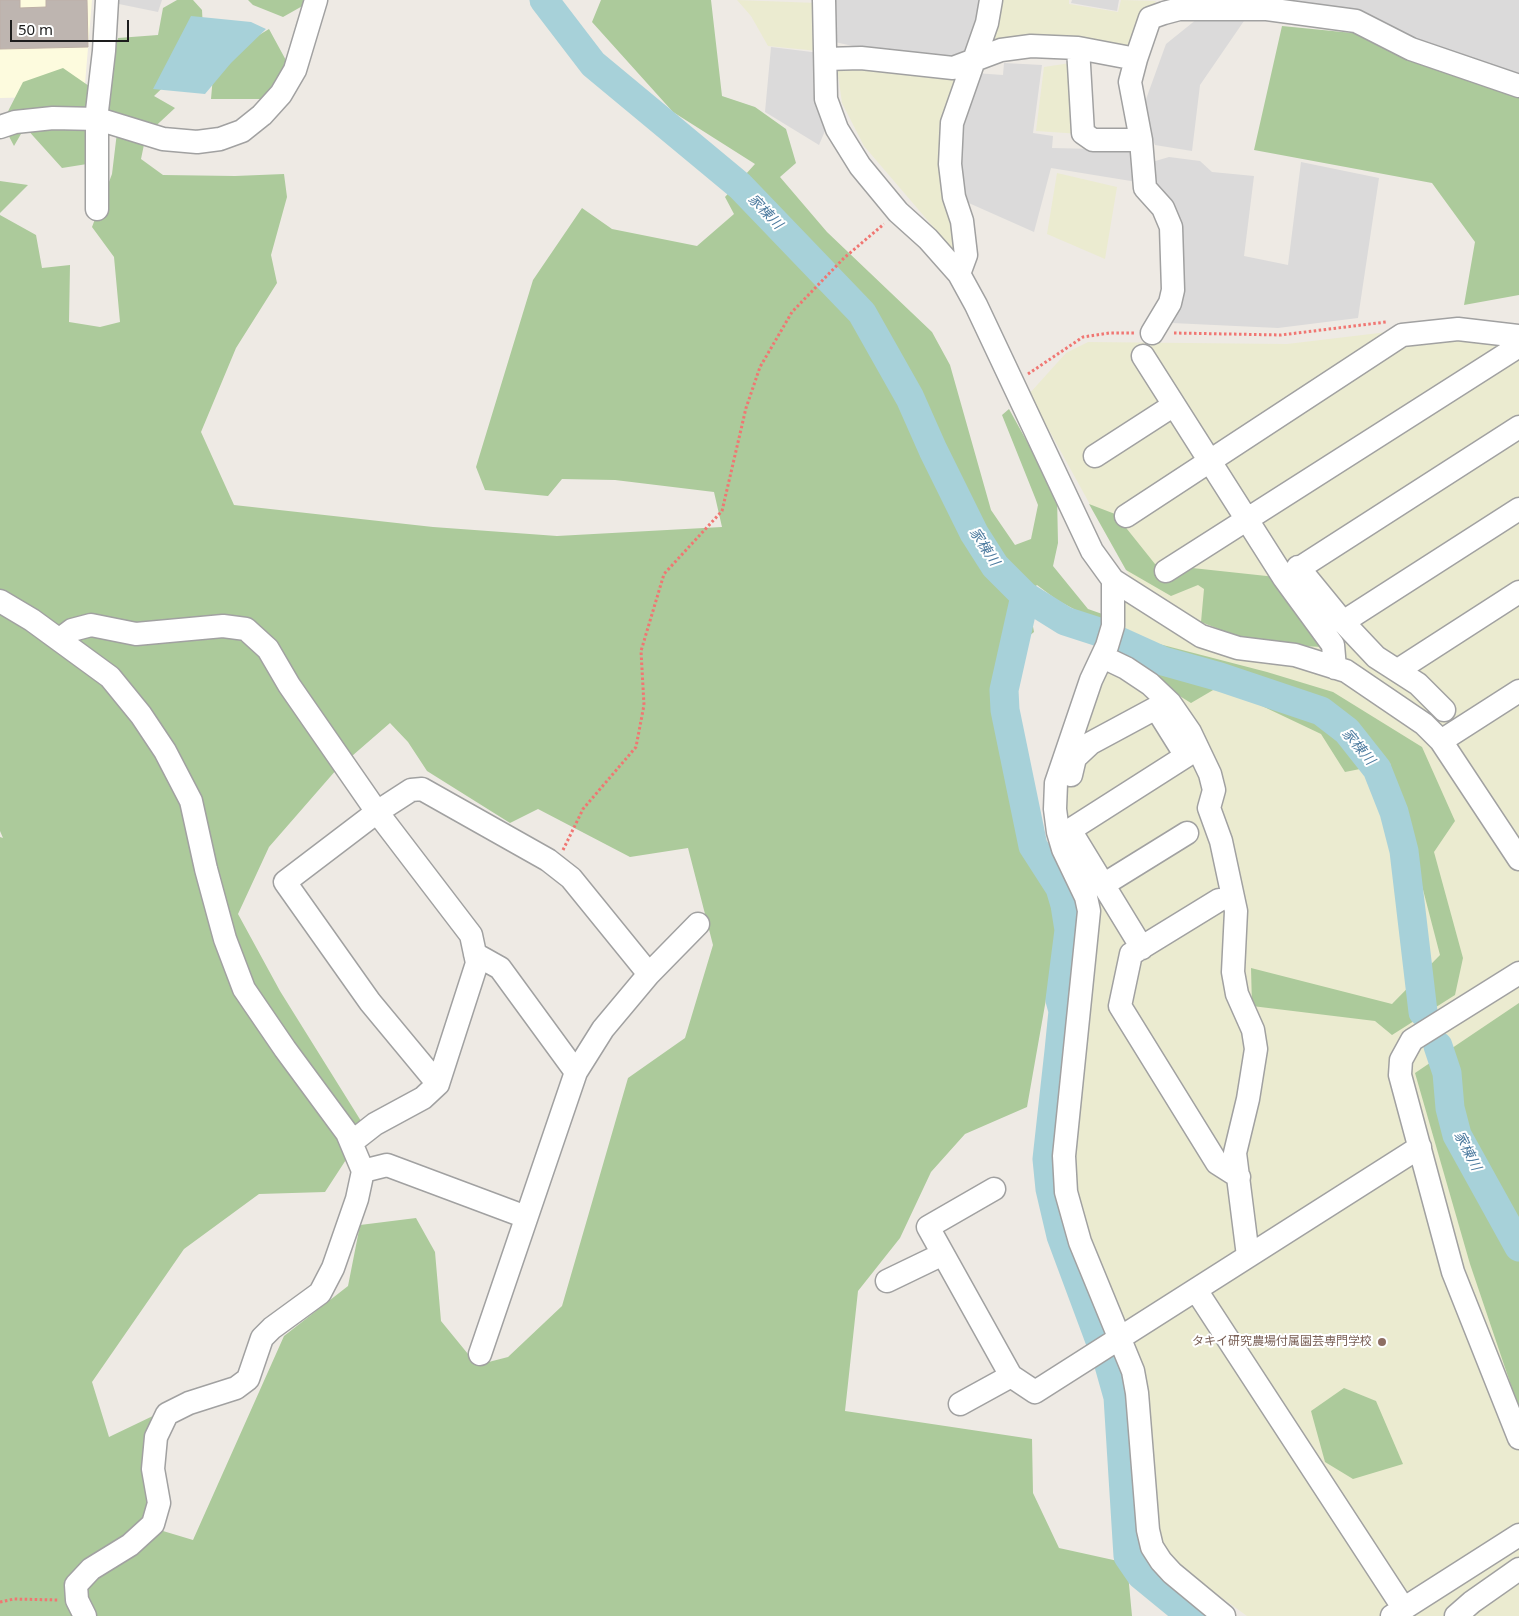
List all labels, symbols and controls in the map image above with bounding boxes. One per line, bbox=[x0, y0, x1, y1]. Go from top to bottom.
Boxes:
scale bar bbox=[12, 10, 131, 42]
text: 50 m bbox=[18, 19, 53, 39]
water label: 家棟川 bbox=[744, 191, 786, 233]
water label: 家棟川 bbox=[966, 525, 1002, 569]
water label: 家棟川 bbox=[1338, 726, 1378, 768]
water label: 家棟川 bbox=[1450, 1128, 1484, 1174]
place label: タキイ研究農場付属園芸専門学校 bbox=[1192, 1335, 1372, 1349]
marker: タキイ研究農場付属園芸専門学校 bbox=[1376, 1336, 1388, 1348]

